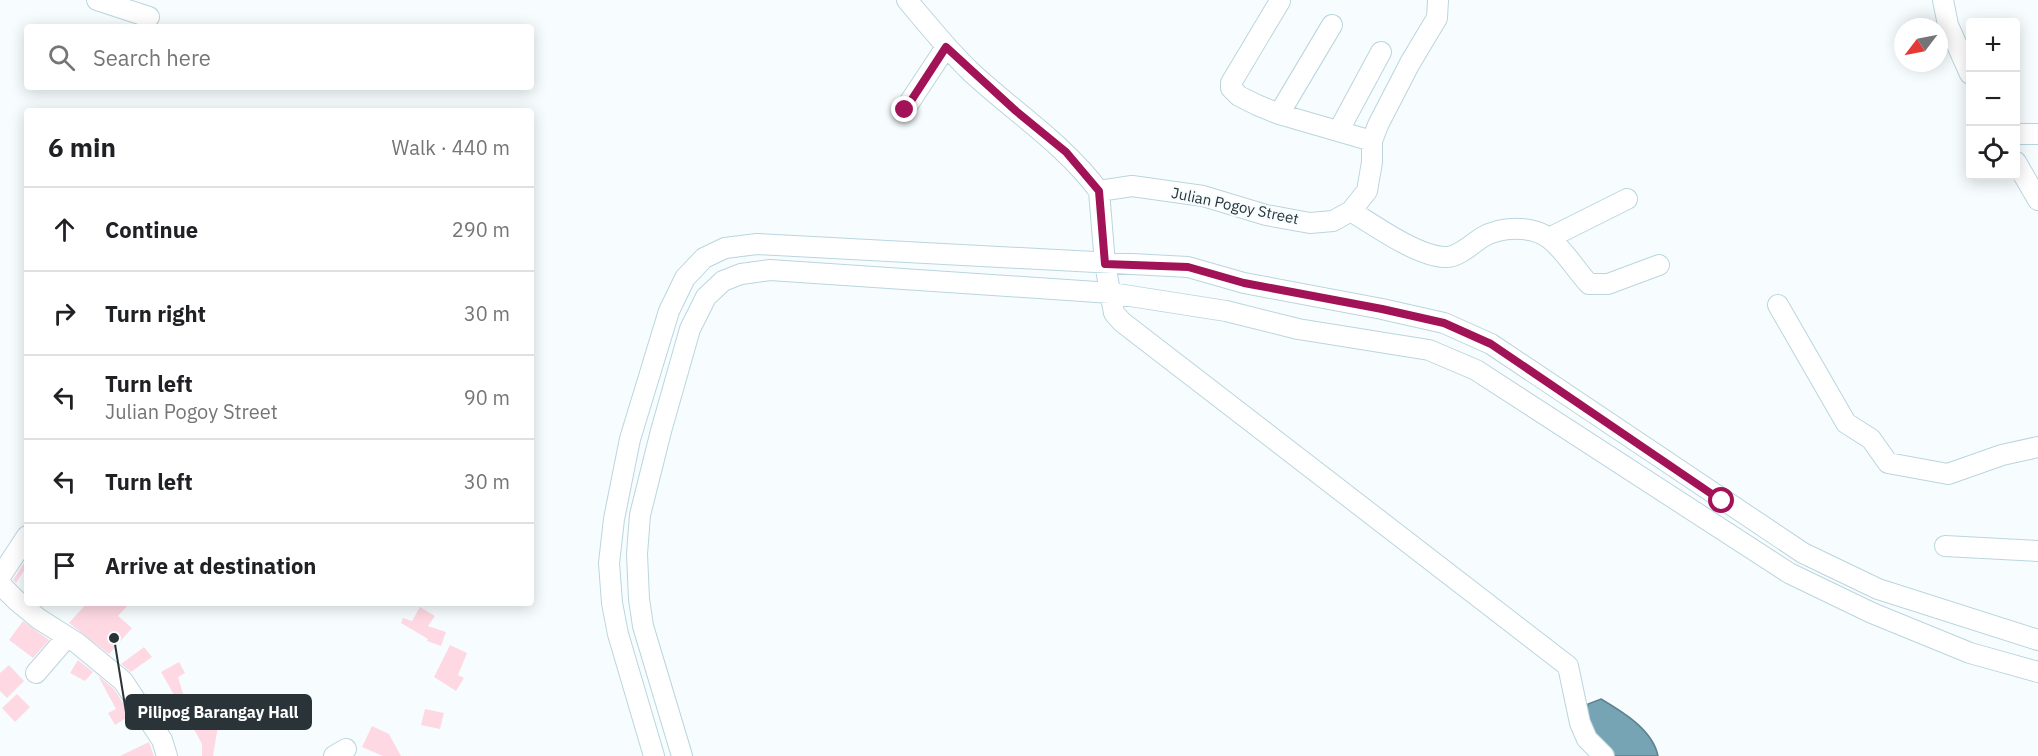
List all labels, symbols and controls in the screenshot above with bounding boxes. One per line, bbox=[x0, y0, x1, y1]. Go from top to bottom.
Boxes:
north arrow bbox=[1894, 18, 1948, 72]
map controls bbox=[1966, 18, 2020, 180]
button: + bbox=[1966, 18, 2020, 72]
search box bbox=[24, 24, 534, 90]
icon: search bbox=[45, 41, 78, 74]
text: Search here bbox=[93, 43, 211, 72]
button: − bbox=[1966, 72, 2020, 126]
route end bbox=[891, 96, 917, 122]
button: locate bbox=[1966, 126, 2020, 180]
text: 6 min bbox=[48, 130, 116, 164]
text: Walk · 440 m bbox=[392, 134, 510, 161]
street label: Julian Pogoy Street bbox=[1170, 183, 1300, 228]
icon: ahead bbox=[48, 213, 81, 246]
text: Continue bbox=[105, 215, 198, 244]
text: 290 m bbox=[452, 216, 510, 243]
icon: right bbox=[48, 297, 81, 330]
text: Turn right bbox=[105, 299, 206, 328]
text: 30 m bbox=[464, 300, 510, 327]
text: Turn left bbox=[105, 369, 193, 398]
icon: left bbox=[48, 381, 81, 414]
text: 90 m bbox=[464, 384, 510, 411]
text: Julian Pogoy Street bbox=[105, 398, 278, 425]
icon: left bbox=[48, 465, 81, 498]
text: Turn left bbox=[105, 467, 193, 496]
text: 30 m bbox=[464, 468, 510, 495]
route start bbox=[1708, 487, 1734, 513]
icon: arrive bbox=[48, 549, 81, 582]
text: Arrive at destination bbox=[105, 551, 316, 580]
callout: Pilipog Barangay Hall bbox=[126, 695, 311, 729]
text: Pilipog Barangay Hall bbox=[138, 702, 299, 722]

